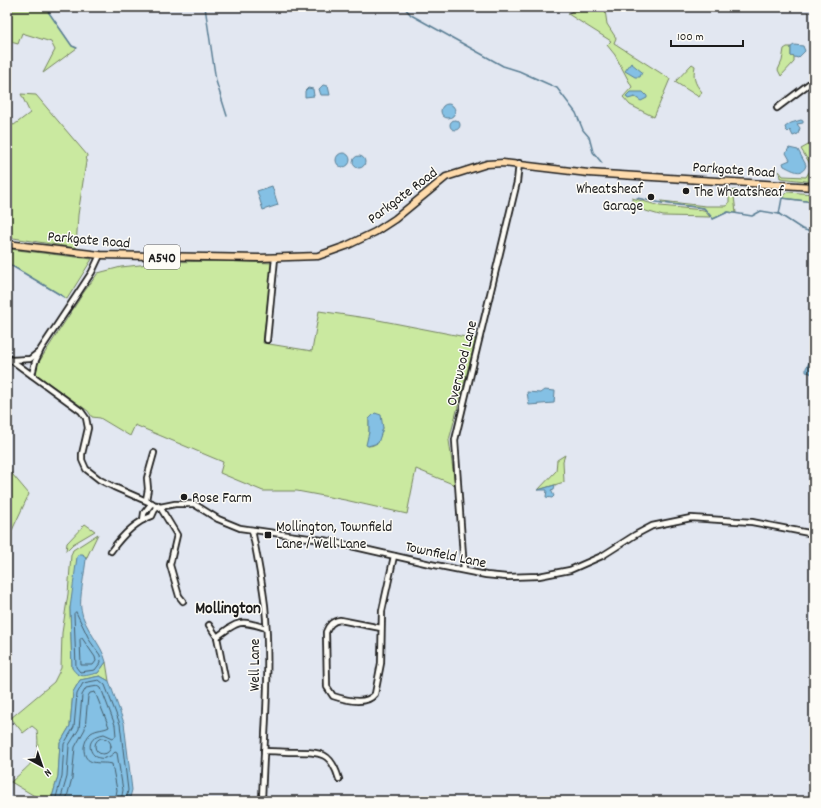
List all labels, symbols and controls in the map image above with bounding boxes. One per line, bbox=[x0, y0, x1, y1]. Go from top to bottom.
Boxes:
scale bar bbox=[671, 22, 743, 48]
text: 100 m bbox=[677, 29, 704, 46]
street label: Parkgate Road bbox=[692, 157, 776, 185]
street label: Parkgate Road bbox=[364, 163, 443, 230]
place label: Wheatsheaf Garage bbox=[576, 179, 644, 218]
place label: The Wheatsheaf bbox=[694, 182, 784, 204]
marker: The Wheatsheaf bbox=[681, 186, 691, 196]
marker: Wheatsheaf Garage bbox=[646, 192, 656, 202]
street label: Parkgate Road bbox=[47, 226, 131, 256]
road number: A540 bbox=[144, 245, 180, 269]
street label: Overwood Lane bbox=[442, 318, 484, 408]
place label: Rose Farm bbox=[192, 488, 252, 510]
marker: Rose Farm bbox=[179, 492, 189, 502]
place label: Mollington, Townfield Lane / Well Lane bbox=[276, 517, 392, 556]
marker: Mollington, Townfield Lane / Well Lane bbox=[263, 530, 273, 540]
street label: Townfield Lane bbox=[403, 537, 488, 575]
district label: Mollington bbox=[195, 598, 261, 622]
street label: Well Lane bbox=[245, 638, 267, 691]
north arrow bbox=[22, 746, 62, 786]
text: N bbox=[39, 764, 54, 780]

